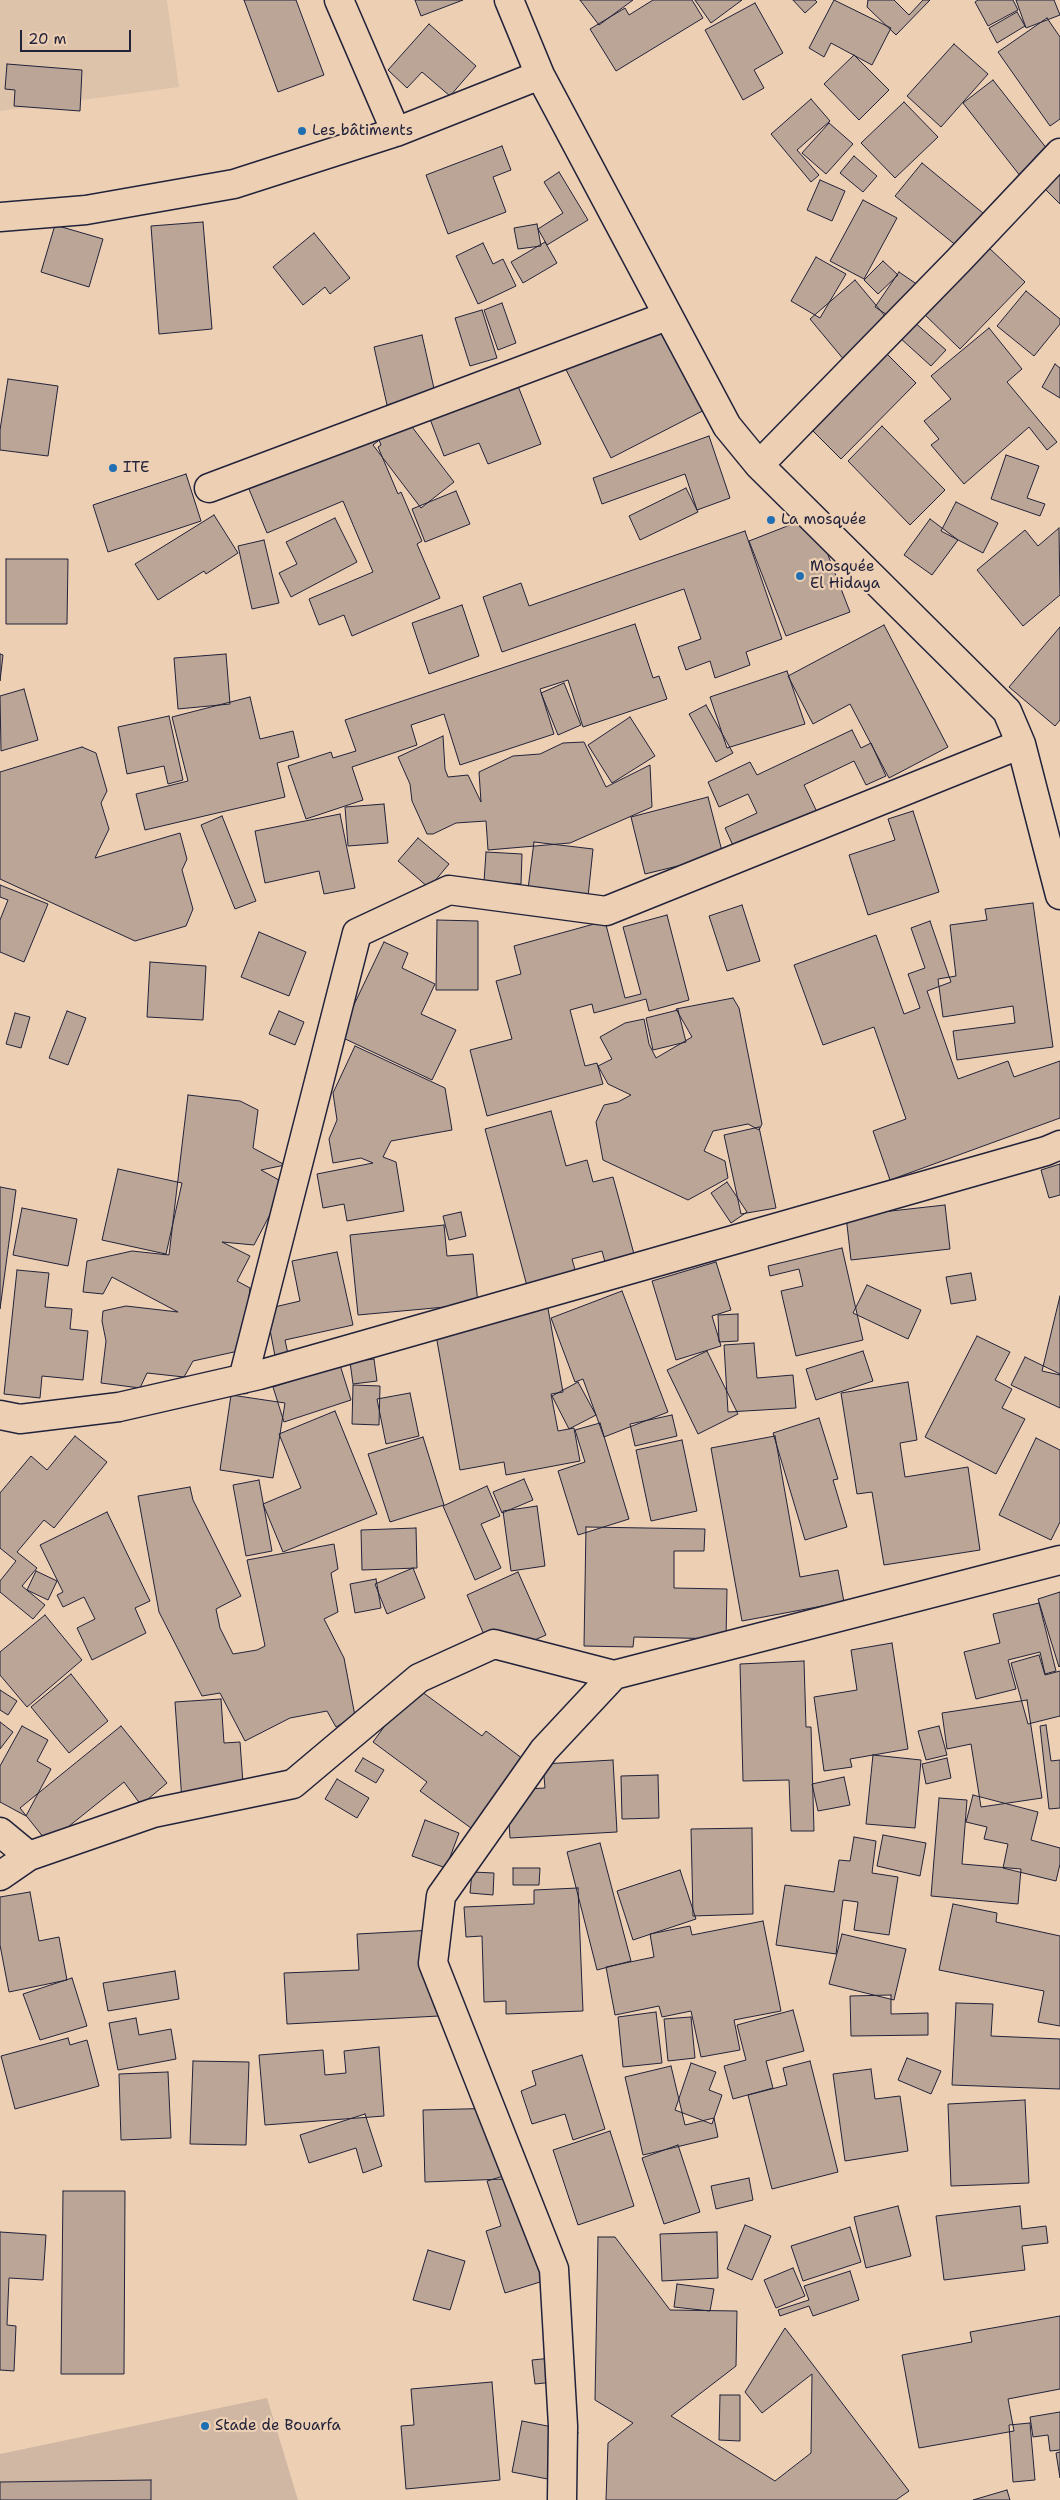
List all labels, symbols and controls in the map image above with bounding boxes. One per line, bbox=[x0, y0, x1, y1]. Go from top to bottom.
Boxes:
scale bar bbox=[22, 20, 134, 52]
text: 20 m bbox=[28, 29, 67, 49]
place label: Les bâtiments bbox=[312, 122, 413, 140]
marker: Les bâtiments bbox=[296, 125, 308, 137]
place label: ITE bbox=[123, 459, 149, 477]
marker: ITE bbox=[107, 462, 119, 474]
place label: La mosquée bbox=[781, 511, 867, 529]
marker: La mosquée bbox=[765, 514, 777, 526]
place label: Mosquée El Hidaya bbox=[810, 558, 880, 593]
marker: Mosquée El Hidaya bbox=[794, 570, 806, 582]
place label: Stade de Bouarfa bbox=[215, 2417, 341, 2435]
marker: Stade de Bouarfa bbox=[199, 2420, 211, 2432]

